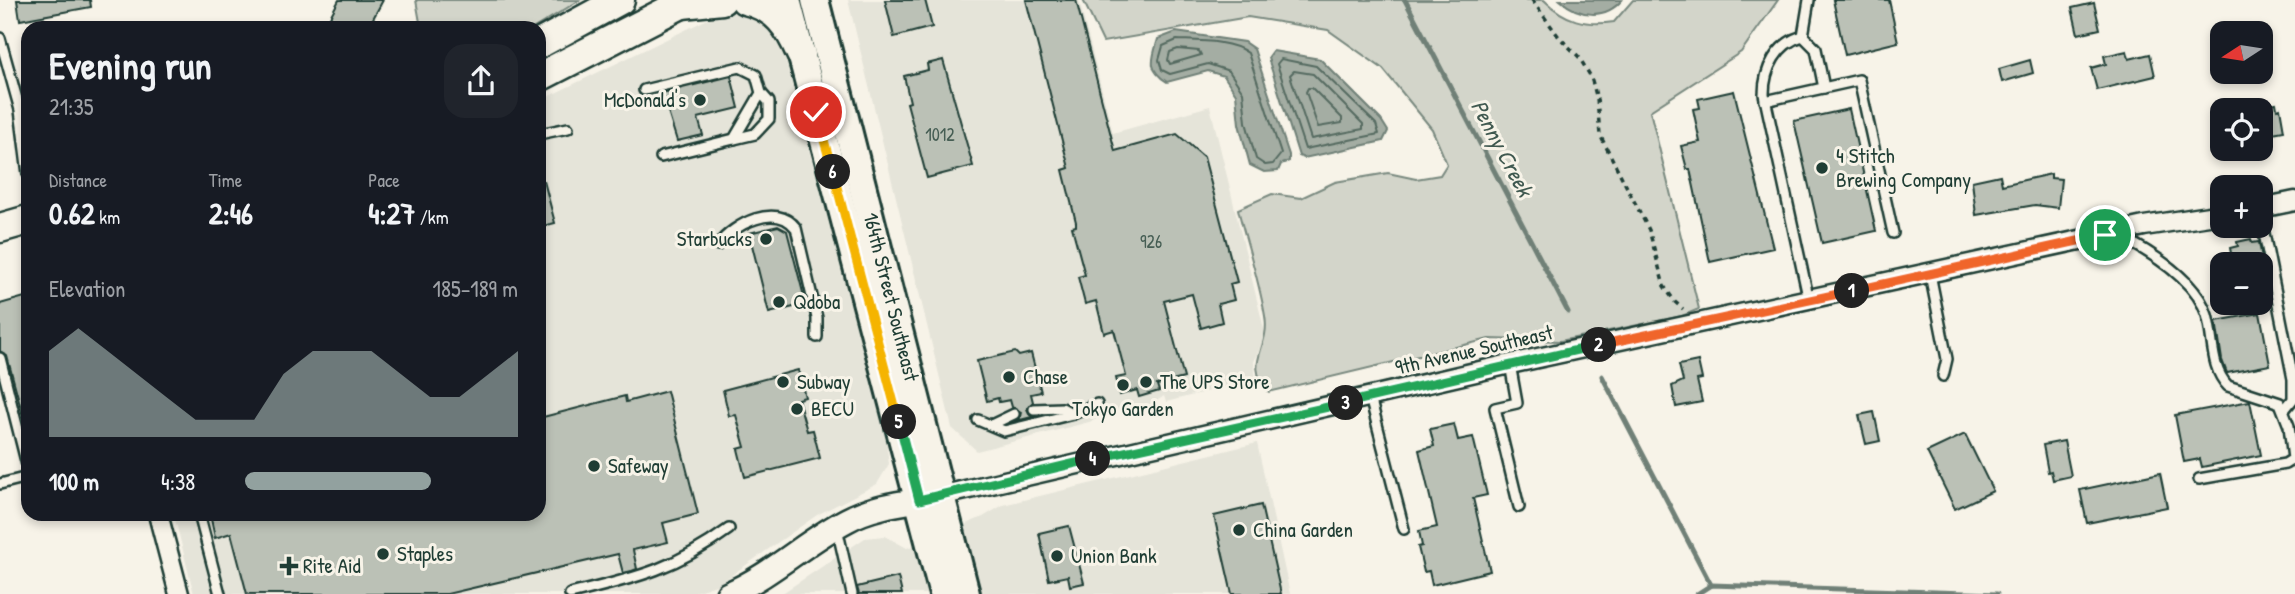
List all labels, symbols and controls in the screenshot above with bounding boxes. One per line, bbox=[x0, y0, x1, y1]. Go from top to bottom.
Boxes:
north arrow bbox=[2210, 21, 2273, 84]
map controls bbox=[2210, 21, 2273, 315]
text: Evening run bbox=[49, 39, 212, 91]
button: share bbox=[444, 44, 518, 118]
pin bbox=[786, 82, 846, 142]
place label: McDonald's bbox=[604, 85, 686, 114]
text: 21:35 bbox=[49, 91, 93, 122]
marker: McDonald's bbox=[692, 92, 708, 108]
icon: check bbox=[797, 93, 835, 131]
water label: Penny Creek bbox=[1463, 94, 1542, 204]
button: locate bbox=[2210, 98, 2273, 161]
house number: 1012 bbox=[925, 122, 955, 147]
place label: 4 Stitch Brewing Company bbox=[1836, 141, 1971, 194]
pin: 6 bbox=[816, 154, 850, 190]
text: 6 bbox=[829, 158, 836, 184]
marker: 4 Stitch Brewing Company bbox=[1814, 160, 1830, 176]
text: Distance bbox=[49, 167, 107, 193]
text: Time bbox=[209, 167, 242, 193]
text: Pace bbox=[368, 167, 400, 193]
button: + bbox=[2210, 175, 2273, 238]
text: 0.62 bbox=[49, 193, 95, 233]
text: 2:46 bbox=[209, 193, 253, 233]
text: 4:27 bbox=[368, 193, 415, 233]
text: km bbox=[95, 204, 120, 230]
text: /km bbox=[415, 204, 449, 230]
pin bbox=[2075, 205, 2135, 265]
street label: 164th Street Southeast bbox=[856, 209, 927, 385]
icon: arrive bbox=[2086, 216, 2124, 254]
place label: Starbucks bbox=[677, 224, 752, 253]
house number: 926 bbox=[1140, 229, 1162, 254]
marker: Starbucks bbox=[758, 231, 774, 247]
button: − bbox=[2210, 252, 2273, 315]
text: Elevation bbox=[49, 273, 125, 304]
text: 185–189 m bbox=[433, 273, 518, 304]
pin: 1 bbox=[1834, 274, 1870, 308]
text: 1 bbox=[1848, 277, 1855, 303]
place label: Qdoba bbox=[793, 287, 840, 316]
marker: Qdoba bbox=[771, 294, 787, 310]
street label: 9th Avenue Southeast bbox=[1392, 317, 1556, 382]
pin: 2 bbox=[1582, 328, 1616, 362]
text: 2 bbox=[1594, 331, 1603, 357]
place label: Chase bbox=[1023, 362, 1068, 391]
place label: Subway bbox=[797, 367, 851, 396]
place label: The UPS Store bbox=[1160, 367, 1270, 396]
marker: Chase bbox=[1001, 369, 1017, 385]
marker: Subway bbox=[775, 374, 791, 390]
marker: The UPS Store bbox=[1138, 374, 1154, 390]
marker: Tokyo Garden bbox=[1115, 377, 1131, 393]
pin: 3 bbox=[1328, 386, 1364, 420]
text: 3 bbox=[1341, 389, 1350, 415]
place label: BECU bbox=[811, 394, 854, 423]
place label: Tokyo Garden bbox=[1072, 394, 1174, 423]
marker: BECU bbox=[789, 401, 805, 417]
pin: 5 bbox=[881, 404, 916, 440]
text: 5 bbox=[894, 408, 903, 434]
pin: 4 bbox=[1076, 442, 1110, 476]
text: 4 bbox=[1089, 445, 1096, 471]
place label: Safeway bbox=[608, 451, 669, 480]
marker: Safeway bbox=[586, 458, 602, 474]
text: 100 m bbox=[49, 466, 99, 497]
text: 4:38 bbox=[161, 466, 195, 497]
place label: China Garden bbox=[1253, 515, 1353, 544]
marker: China Garden bbox=[1231, 522, 1247, 538]
place label: Staples bbox=[397, 539, 453, 568]
place label: Union Bank bbox=[1071, 541, 1157, 570]
marker: Staples bbox=[375, 546, 391, 562]
marker: Union Bank bbox=[1049, 548, 1065, 564]
place label: Rite Aid bbox=[303, 551, 361, 580]
marker: Rite Aid bbox=[281, 558, 297, 574]

